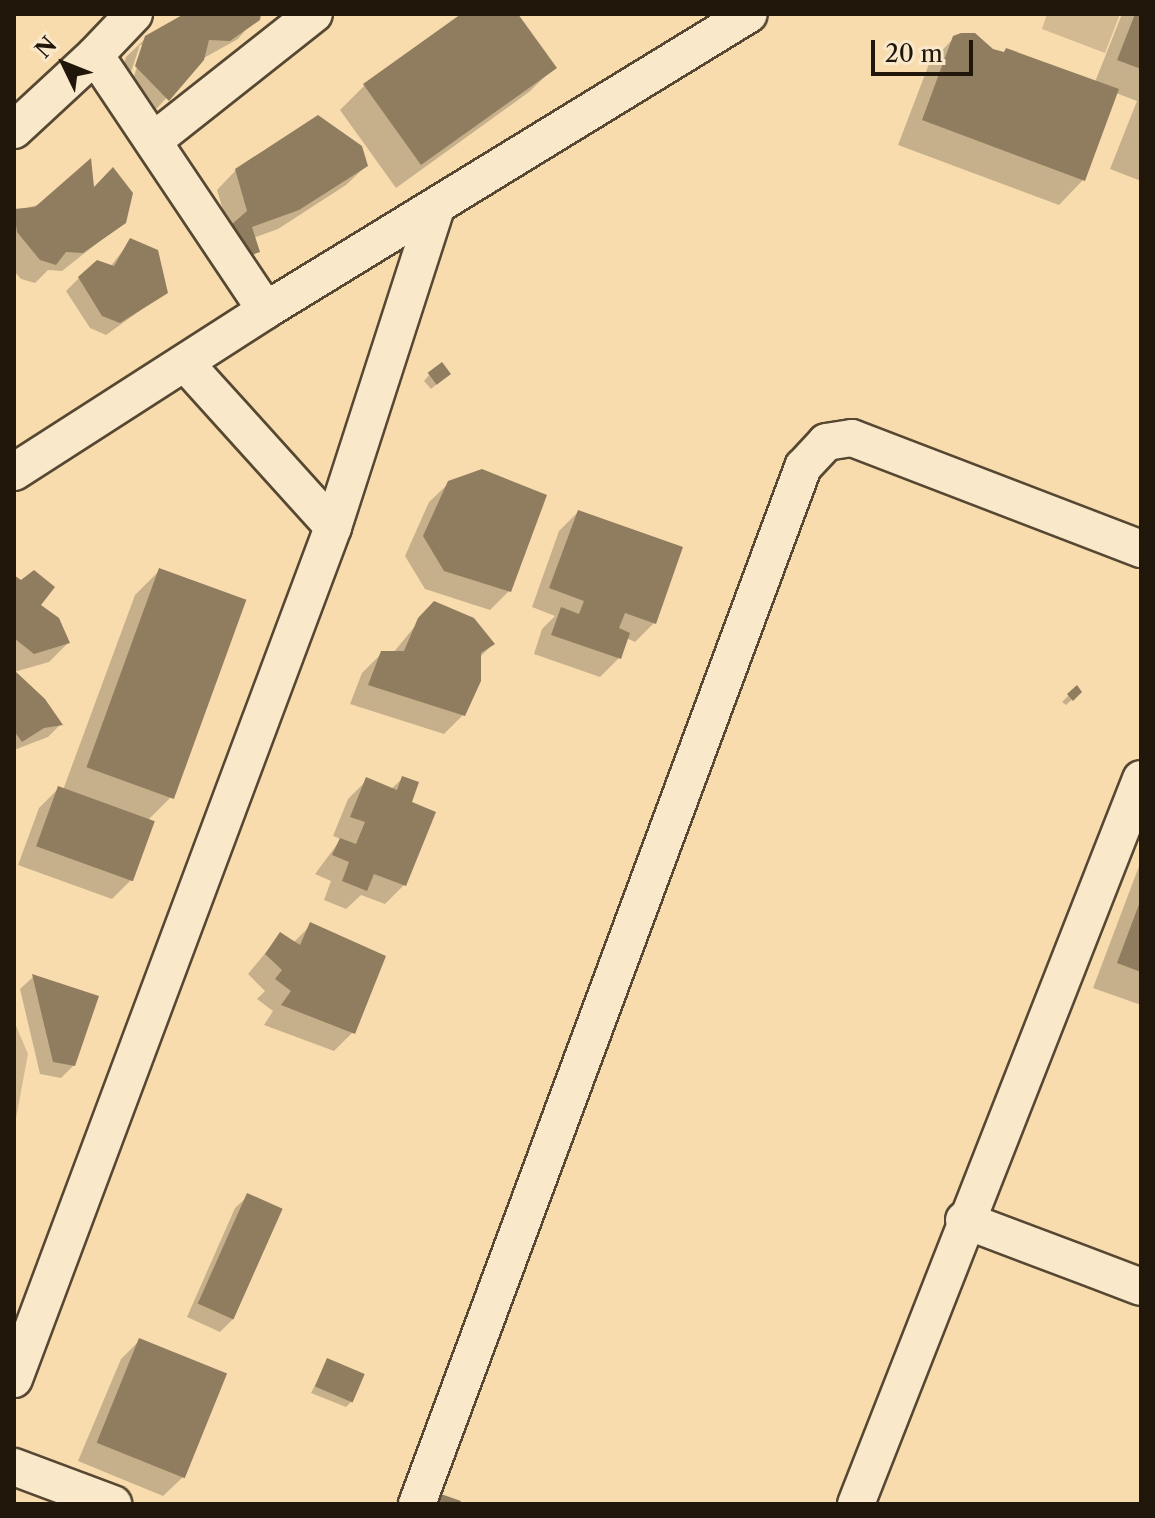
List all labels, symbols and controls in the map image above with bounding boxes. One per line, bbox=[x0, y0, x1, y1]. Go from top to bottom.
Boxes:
north arrow bbox=[24, 24, 104, 104]
scale bar bbox=[875, 24, 977, 74]
text: N bbox=[30, 31, 62, 63]
text: 20 m bbox=[885, 39, 943, 68]

